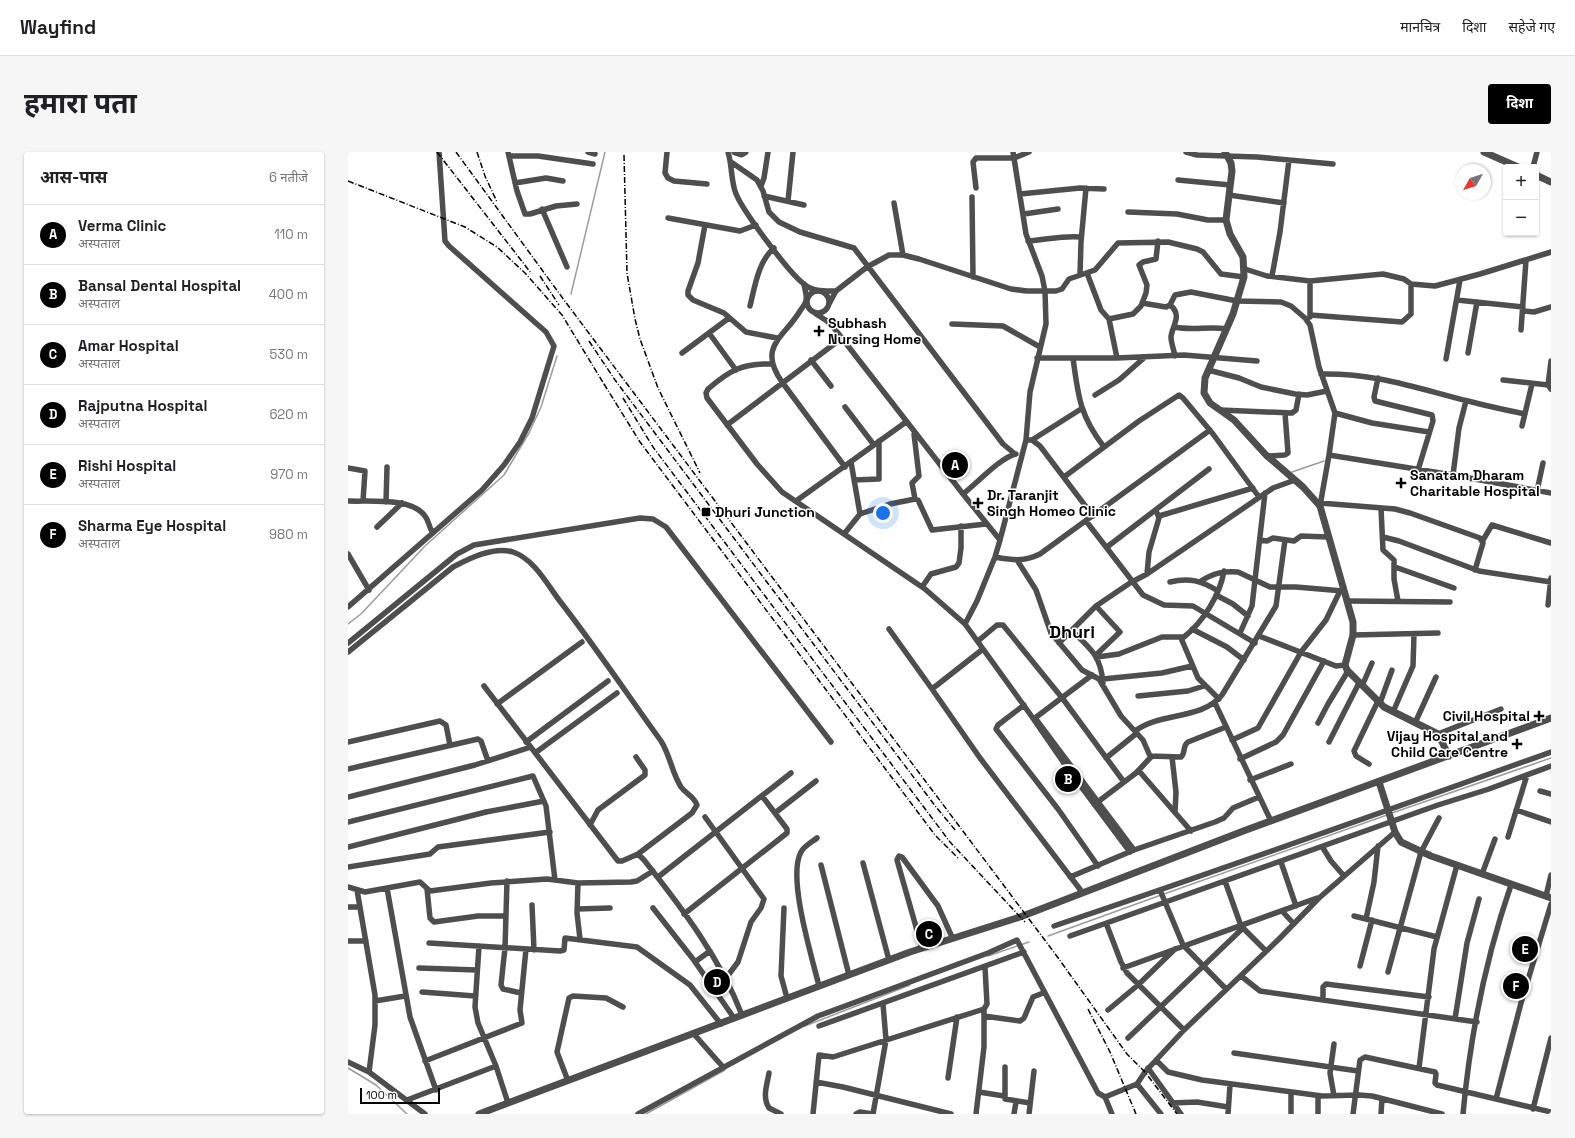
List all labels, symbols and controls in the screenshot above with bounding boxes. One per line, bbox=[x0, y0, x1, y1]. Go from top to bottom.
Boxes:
text: Wayfind bbox=[20, 15, 96, 40]
text: मानचित्र bbox=[1400, 18, 1440, 36]
text: दिशा bbox=[1462, 18, 1486, 36]
text: सहेजे गए bbox=[1508, 18, 1555, 36]
button: दिशा bbox=[1488, 84, 1551, 124]
text: हमारा पता bbox=[24, 85, 137, 121]
north arrow bbox=[1455, 164, 1491, 200]
map controls bbox=[1503, 164, 1539, 236]
button: + bbox=[1503, 164, 1539, 200]
text: आस-पास bbox=[40, 166, 107, 188]
text: 6 नतीजे bbox=[269, 169, 308, 186]
button: − bbox=[1503, 200, 1539, 236]
text: Verma Clinic bbox=[78, 216, 166, 235]
text: A bbox=[49, 226, 57, 243]
text: 110 m bbox=[274, 226, 308, 243]
text: अस्पताल bbox=[78, 235, 120, 252]
text: Bansal Dental Hospital bbox=[78, 276, 241, 295]
text: B bbox=[49, 286, 57, 303]
text: 400 m bbox=[269, 286, 308, 303]
text: अस्पताल bbox=[78, 295, 120, 312]
place label: Subhash Nursing Home bbox=[828, 314, 921, 348]
marker: Subhash Nursing Home bbox=[813, 325, 825, 337]
text: Amar Hospital bbox=[78, 336, 179, 355]
text: C bbox=[49, 346, 57, 363]
text: 530 m bbox=[270, 346, 308, 363]
text: अस्पताल bbox=[78, 355, 120, 372]
text: Rajputna Hospital bbox=[78, 396, 207, 415]
text: D bbox=[49, 406, 57, 423]
text: 620 m bbox=[269, 406, 308, 423]
text: अस्पताल bbox=[78, 415, 120, 432]
pin: A bbox=[942, 450, 968, 480]
text: Rishi Hospital bbox=[78, 456, 176, 475]
text: E bbox=[49, 466, 57, 483]
text: 970 m bbox=[270, 466, 308, 483]
place label: Sanatam Dharam Charitable Hospital bbox=[1410, 466, 1540, 500]
text: अस्पताल bbox=[78, 475, 120, 492]
marker: Sanatam Dharam Charitable Hospital bbox=[1395, 477, 1407, 489]
place label: Dr. Taranjit Singh Homeo Clinic bbox=[987, 486, 1116, 520]
marker: Dr. Taranjit Singh Homeo Clinic bbox=[972, 497, 984, 509]
place label: Dhuri Junction bbox=[715, 503, 815, 521]
your location bbox=[873, 503, 893, 523]
marker: Dhuri Junction bbox=[700, 506, 712, 518]
text: Sharma Eye Hospital bbox=[78, 516, 226, 535]
text: F bbox=[50, 526, 56, 543]
text: 980 m bbox=[269, 526, 308, 543]
text: अस्पताल bbox=[78, 535, 120, 552]
district label: Dhuri bbox=[1049, 620, 1095, 643]
place label: Civil Hospital bbox=[1443, 707, 1530, 725]
marker: Civil Hospital bbox=[1533, 710, 1545, 722]
place label: Vijay Hospital and Child Care Centre bbox=[1387, 727, 1508, 761]
marker: Vijay Hospital and Child Care Centre bbox=[1511, 738, 1523, 750]
pin: B bbox=[1055, 764, 1081, 794]
pin: C bbox=[916, 919, 942, 949]
pin: E bbox=[1512, 934, 1538, 964]
pin: D bbox=[704, 967, 730, 997]
pin: F bbox=[1503, 971, 1529, 1001]
scale bar bbox=[360, 1086, 440, 1105]
text: 100 m bbox=[366, 1088, 397, 1102]

